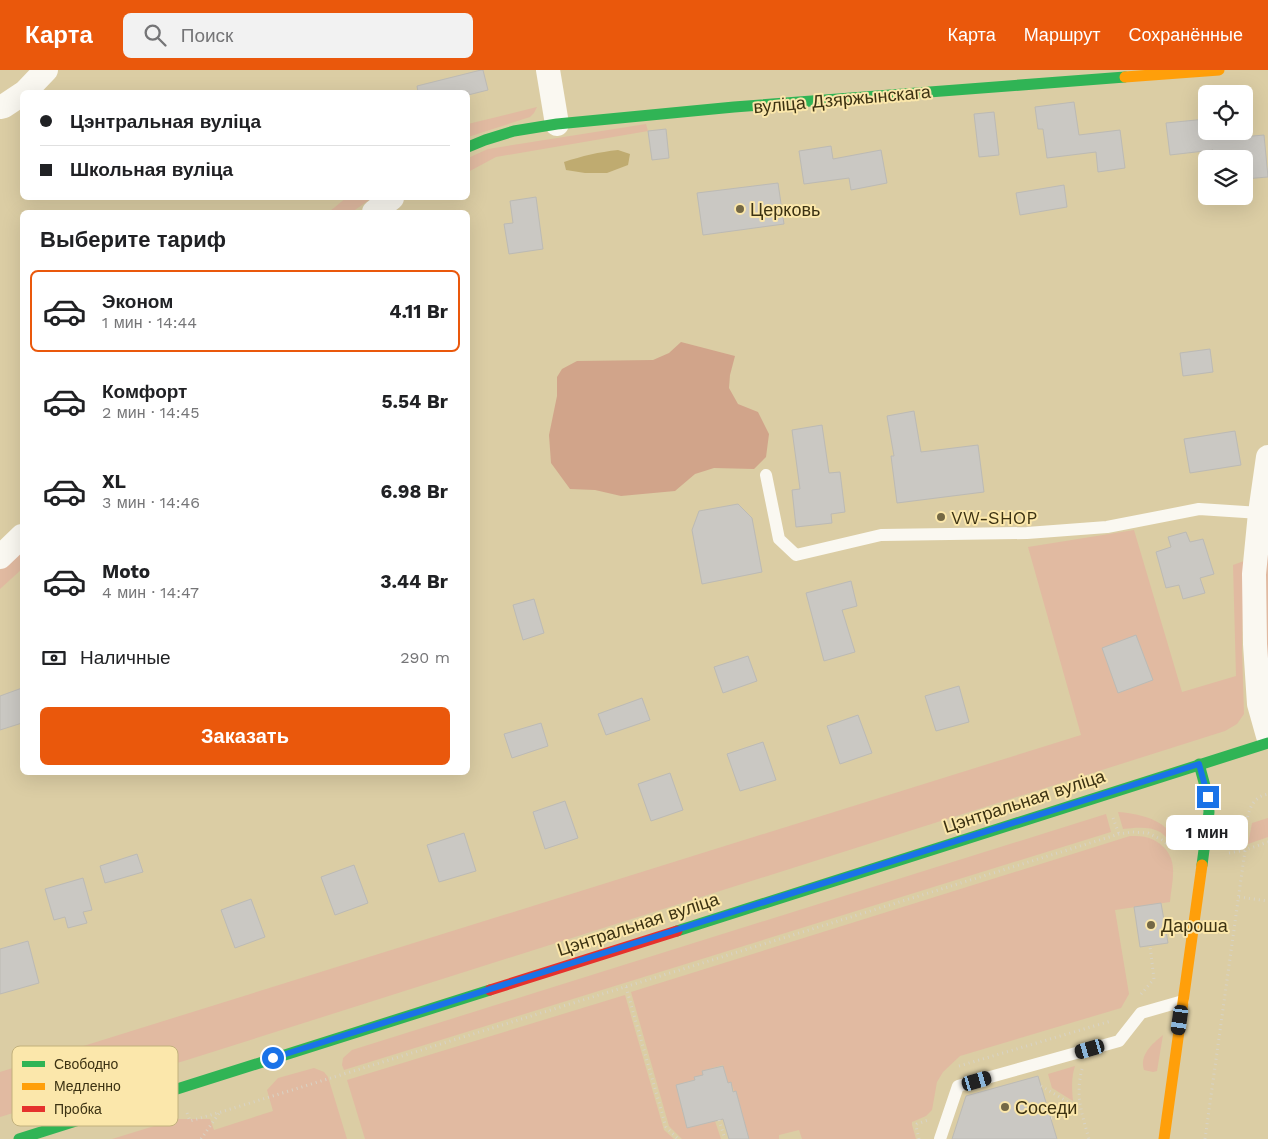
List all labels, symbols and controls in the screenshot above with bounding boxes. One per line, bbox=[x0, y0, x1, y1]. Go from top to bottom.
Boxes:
search box bbox=[123, 13, 473, 58]
text: Карта bbox=[25, 21, 93, 49]
icon: search bbox=[141, 21, 169, 49]
text: Поиск bbox=[181, 24, 233, 47]
text: Карта bbox=[948, 24, 996, 45]
text: Маршрут bbox=[1024, 24, 1100, 45]
text: Сохранённые bbox=[1128, 24, 1243, 45]
street label: вуліца Дзяржынскага bbox=[752, 81, 933, 117]
map controls bbox=[1198, 85, 1253, 205]
button: locate bbox=[1198, 85, 1253, 140]
text: Цэнтральная вуліца bbox=[70, 110, 261, 133]
button: layers bbox=[1198, 150, 1253, 205]
text: Школьная вуліца bbox=[70, 158, 233, 181]
place label: Церковь bbox=[750, 199, 820, 220]
marker: Церковь bbox=[734, 203, 746, 215]
text: Выберите тариф bbox=[40, 227, 226, 252]
icon: car bbox=[42, 289, 87, 334]
text: Эконом bbox=[102, 290, 173, 313]
text: 4.11 Br bbox=[389, 300, 448, 323]
text: 1 мин · 14:44 bbox=[102, 313, 197, 332]
icon: car bbox=[42, 379, 87, 424]
text: Комфорт bbox=[102, 380, 187, 403]
text: 5.54 Br bbox=[381, 390, 448, 413]
text: 2 мин · 14:45 bbox=[102, 403, 200, 422]
icon: car bbox=[42, 469, 87, 514]
text: XL bbox=[102, 470, 126, 493]
text: 6.98 Br bbox=[381, 480, 448, 503]
text: 3 мин · 14:46 bbox=[102, 493, 200, 512]
place label: VW-SHOP bbox=[951, 507, 1037, 528]
marker: VW-SHOP bbox=[935, 511, 947, 523]
icon: car bbox=[42, 559, 87, 604]
text: Moto bbox=[102, 560, 150, 583]
text: 3.44 Br bbox=[380, 570, 448, 593]
text: 4 мин · 14:47 bbox=[102, 583, 199, 602]
icon: cash bbox=[40, 644, 68, 672]
text: Наличные bbox=[80, 646, 171, 669]
text: 290 m bbox=[400, 648, 450, 667]
button: Заказать bbox=[40, 707, 450, 765]
street label: Цэнтральная вуліца bbox=[940, 765, 1109, 837]
route end bbox=[1197, 786, 1219, 808]
callout: 1 мин bbox=[1167, 814, 1249, 850]
text: 1 мин bbox=[1186, 823, 1228, 842]
street label: Цэнтральная вуліца bbox=[554, 888, 723, 960]
place label: Дароша bbox=[1161, 915, 1229, 936]
marker: Дароша bbox=[1145, 919, 1157, 931]
car bbox=[1170, 1004, 1189, 1036]
car bbox=[1073, 1038, 1106, 1060]
legend bbox=[12, 1046, 178, 1126]
route start bbox=[262, 1047, 284, 1069]
text: Свободно bbox=[54, 1056, 119, 1072]
car bbox=[960, 1070, 993, 1092]
text: Медленно bbox=[54, 1078, 121, 1094]
place label: Соседи bbox=[1015, 1097, 1077, 1118]
text: Пробка bbox=[54, 1101, 102, 1117]
marker: Соседи bbox=[999, 1101, 1011, 1113]

